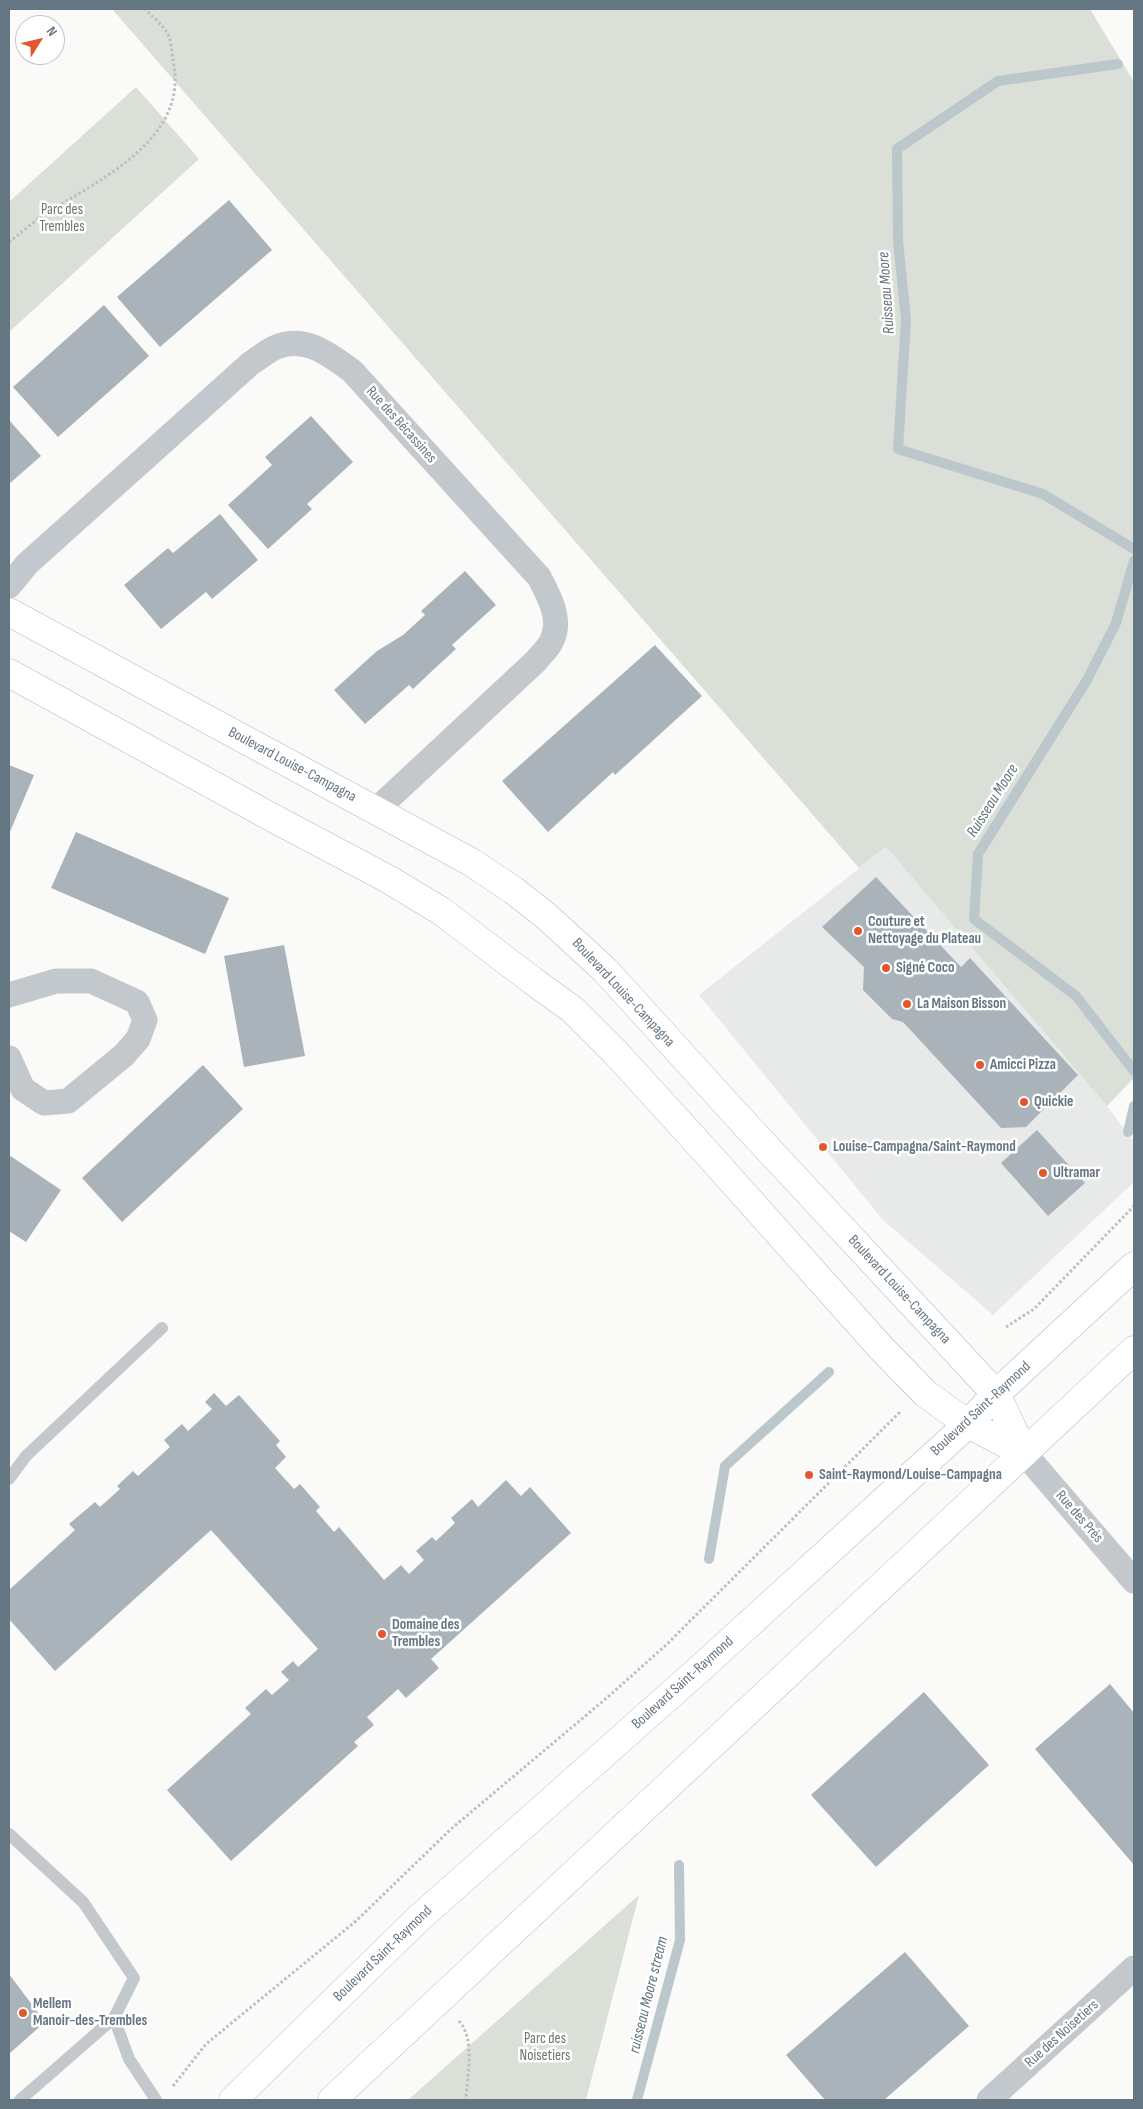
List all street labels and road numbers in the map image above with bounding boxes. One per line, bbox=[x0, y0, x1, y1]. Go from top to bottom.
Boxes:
street label: Rue des Bécassines bbox=[362, 383, 440, 467]
street label: Boulevard Louise-Campagna bbox=[225, 724, 359, 806]
street label: Boulevard Louise-Campagna bbox=[568, 935, 678, 1051]
street label: Boulevard Louise-Campagna bbox=[844, 1232, 954, 1348]
street label: Boulevard Saint-Raymond bbox=[927, 1358, 1035, 1460]
street label: Rue des Prés bbox=[1051, 1487, 1107, 1547]
street label: Boulevard Saint-Raymond bbox=[629, 1633, 737, 1733]
street label: Boulevard Saint-Raymond bbox=[330, 1902, 436, 2006]
street label: Rue des Noisetiers bbox=[1022, 1996, 1102, 2072]

